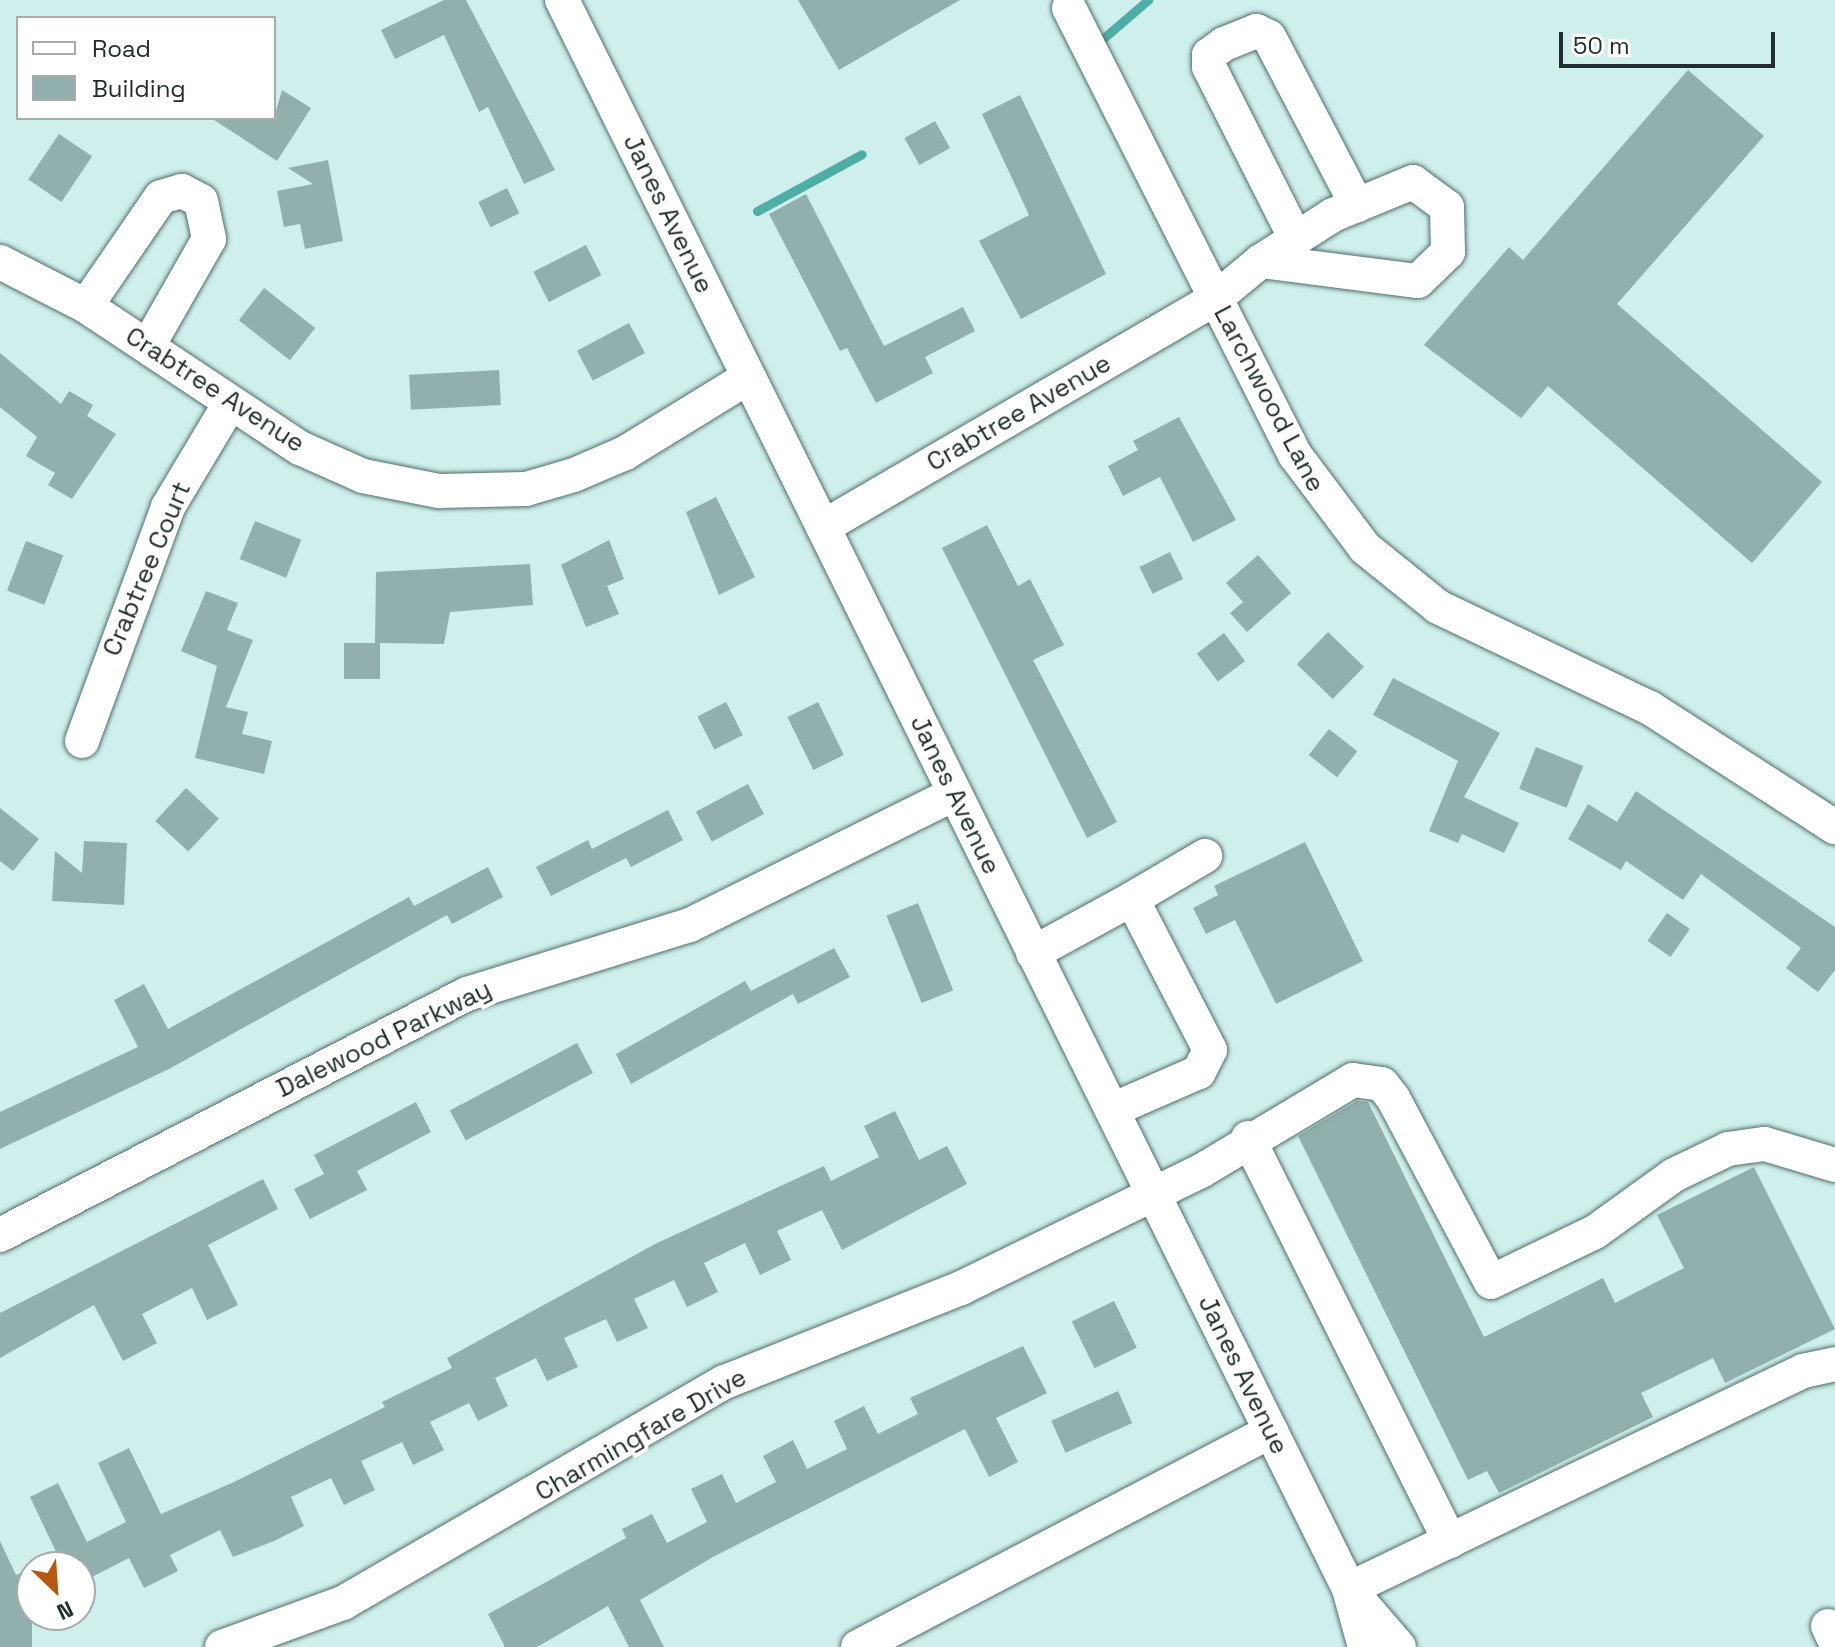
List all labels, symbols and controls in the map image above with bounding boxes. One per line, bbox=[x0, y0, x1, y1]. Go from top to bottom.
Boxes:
legend bbox=[16, 16, 276, 120]
scale bar bbox=[1563, 16, 1779, 66]
text: 50 m bbox=[1573, 30, 1630, 61]
text: Road bbox=[92, 33, 151, 64]
text: Building bbox=[92, 73, 186, 104]
street label: Janes Avenue bbox=[616, 129, 720, 299]
street label: Larchwood Lane bbox=[1207, 301, 1331, 497]
street label: Crabtree Avenue bbox=[119, 320, 311, 460]
street label: Crabtree Avenue bbox=[921, 348, 1117, 478]
street label: Crabtree Court bbox=[96, 477, 198, 661]
street label: Janes Avenue bbox=[903, 710, 1007, 880]
street label: Dalewood Parkway bbox=[272, 973, 496, 1105]
street label: Janes Avenue bbox=[1191, 1290, 1295, 1460]
street label: Charmingfare Drive bbox=[530, 1362, 752, 1508]
north arrow bbox=[16, 1551, 96, 1631]
text: N bbox=[53, 1595, 78, 1627]

